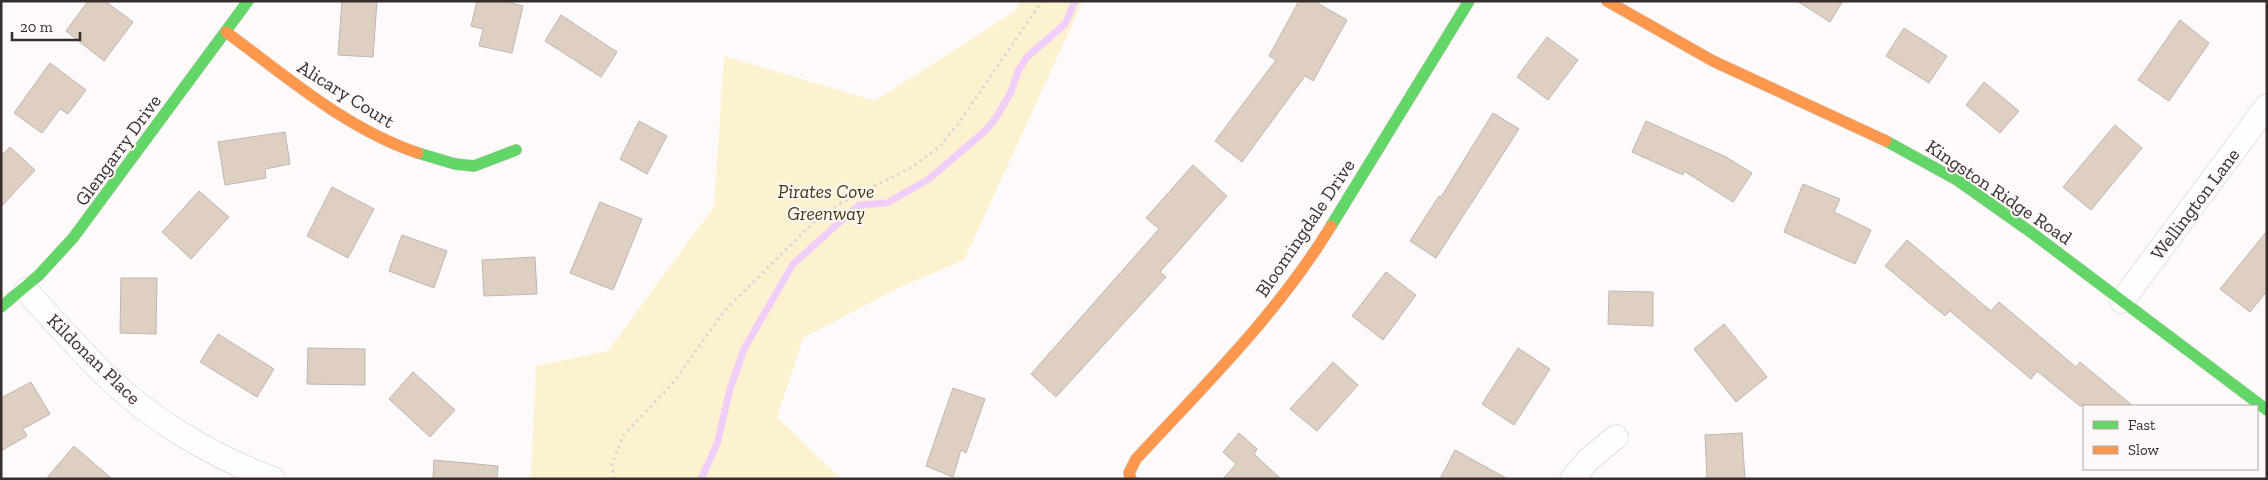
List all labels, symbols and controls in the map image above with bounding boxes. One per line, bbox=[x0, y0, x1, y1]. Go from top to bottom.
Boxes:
scale bar bbox=[12, 10, 80, 42]
text: 20 m bbox=[20, 18, 53, 36]
street label: Alicary Court bbox=[293, 55, 399, 133]
street label: Glengarry Drive bbox=[70, 90, 166, 210]
street label: Kingston Ridge Road bbox=[1922, 135, 2077, 250]
street label: Wellington Lane bbox=[2146, 144, 2245, 264]
street label: Bloomingdale Drive bbox=[1250, 155, 1360, 301]
park label: Pirates Cove Greenway bbox=[778, 180, 874, 225]
street label: Kildonan Place bbox=[43, 309, 146, 409]
legend bbox=[2083, 405, 2258, 470]
text: Fast bbox=[2128, 416, 2156, 434]
text: Slow bbox=[2128, 441, 2160, 459]

